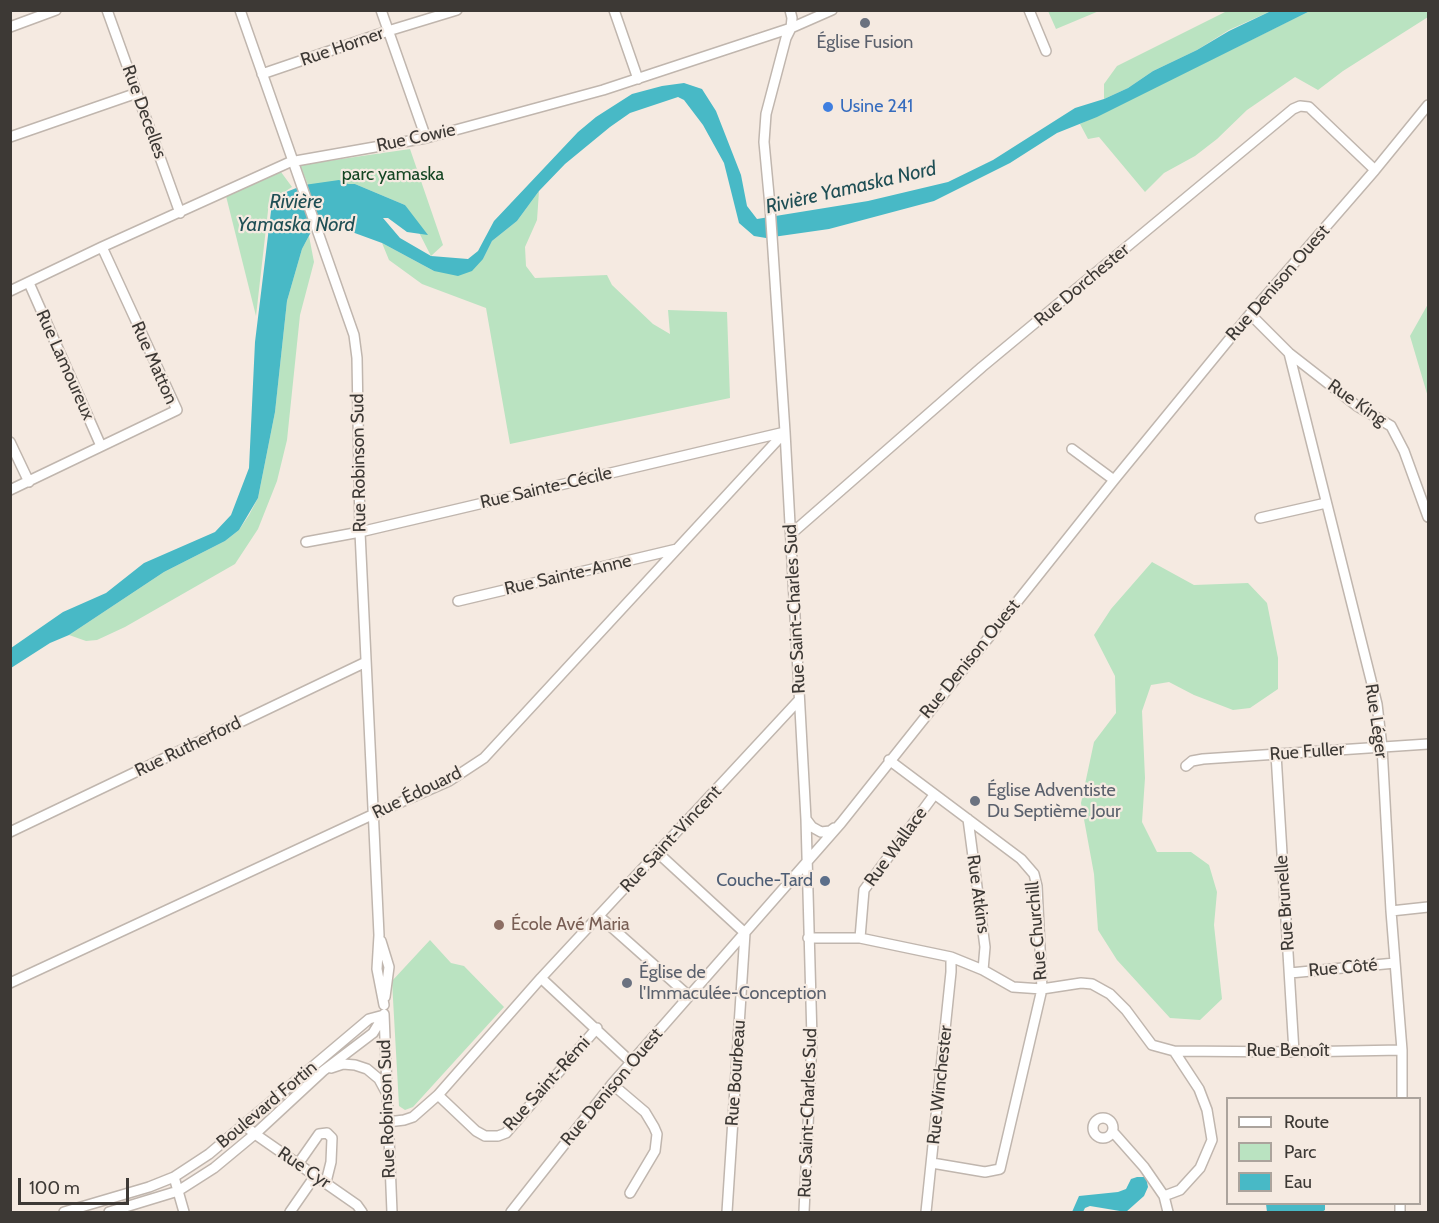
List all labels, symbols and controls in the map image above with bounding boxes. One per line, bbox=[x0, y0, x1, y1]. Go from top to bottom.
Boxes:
marker: Église Fusion bbox=[858, 16, 872, 30]
street label: Rue Horner bbox=[298, 23, 386, 71]
place label: Église Fusion bbox=[817, 32, 913, 54]
street label: Rue Decelles bbox=[117, 62, 171, 162]
place label: Usine 241 bbox=[840, 96, 913, 118]
marker: Usine 241 bbox=[821, 100, 835, 114]
street label: Rue Cowie bbox=[375, 119, 457, 157]
water label: Rivière Yamaska Nord bbox=[763, 157, 939, 219]
park label: parc yamaska bbox=[342, 164, 444, 186]
water label: Rivière Yamaska Nord bbox=[237, 190, 355, 237]
street label: Rue Denison Ouest bbox=[1222, 221, 1334, 345]
street label: Rue Dorchester bbox=[1030, 239, 1134, 331]
street label: Rue Lamoureux bbox=[31, 306, 99, 424]
street label: Rue Matton bbox=[126, 318, 182, 408]
street label: Rue King bbox=[1323, 375, 1391, 431]
street label: Rue Robinson Sud bbox=[347, 393, 371, 533]
street label: Rue Sainte-Cécile bbox=[478, 462, 614, 514]
street label: Rue Saint-Charles Sud bbox=[780, 524, 810, 694]
street label: Rue Sainte-Anne bbox=[502, 550, 634, 600]
street label: Rue Denison Ouest bbox=[915, 595, 1025, 723]
street label: Rue Léger bbox=[1360, 682, 1392, 760]
street label: Rue Rutherford bbox=[131, 712, 245, 782]
street label: Rue Fuller bbox=[1269, 739, 1345, 765]
street label: Rue Édouard bbox=[369, 762, 465, 824]
place label: Église Adventiste Du Septième Jour bbox=[987, 780, 1121, 822]
street label: Rue Saint-Vincent bbox=[616, 781, 726, 897]
marker: Église Adventiste Du Septième Jour bbox=[968, 794, 982, 808]
street label: Rue Wallace bbox=[860, 803, 932, 891]
street label: Rue Atkins bbox=[962, 853, 994, 935]
street label: Rue Brunelle bbox=[1271, 854, 1299, 952]
place label: Couche-Tard bbox=[716, 870, 813, 892]
marker: Couche-Tard bbox=[818, 874, 832, 888]
street label: Rue Churchill bbox=[1022, 881, 1052, 981]
place label: École Avé Maria bbox=[511, 914, 630, 936]
marker: École Avé Maria bbox=[492, 918, 506, 932]
street label: Rue Côté bbox=[1308, 954, 1378, 982]
place label: Église de l'Immaculée-Conception bbox=[639, 962, 826, 1004]
marker: Église de l'Immaculée-Conception bbox=[620, 976, 634, 990]
street label: Rue Bourbeau bbox=[722, 1019, 750, 1127]
street label: Rue Denison Ouest bbox=[557, 1024, 667, 1150]
street label: Rue Winchester bbox=[923, 1024, 957, 1146]
street label: Rue Saint-Charles Sud bbox=[794, 1028, 822, 1198]
street label: Rue Saint-Rémi bbox=[499, 1032, 595, 1136]
street label: Rue Robinson Sud bbox=[374, 1039, 400, 1179]
street label: Rue Benoît bbox=[1246, 1040, 1330, 1062]
street label: Boulevard Fortin bbox=[212, 1057, 322, 1153]
legend bbox=[1226, 1097, 1421, 1205]
text: Route bbox=[1284, 1111, 1329, 1133]
text: Parc bbox=[1284, 1141, 1316, 1163]
street label: Rue Cyr bbox=[273, 1143, 335, 1193]
scale bar bbox=[21, 1166, 132, 1204]
text: Eau bbox=[1284, 1171, 1312, 1193]
text: 100 m bbox=[29, 1177, 80, 1199]

